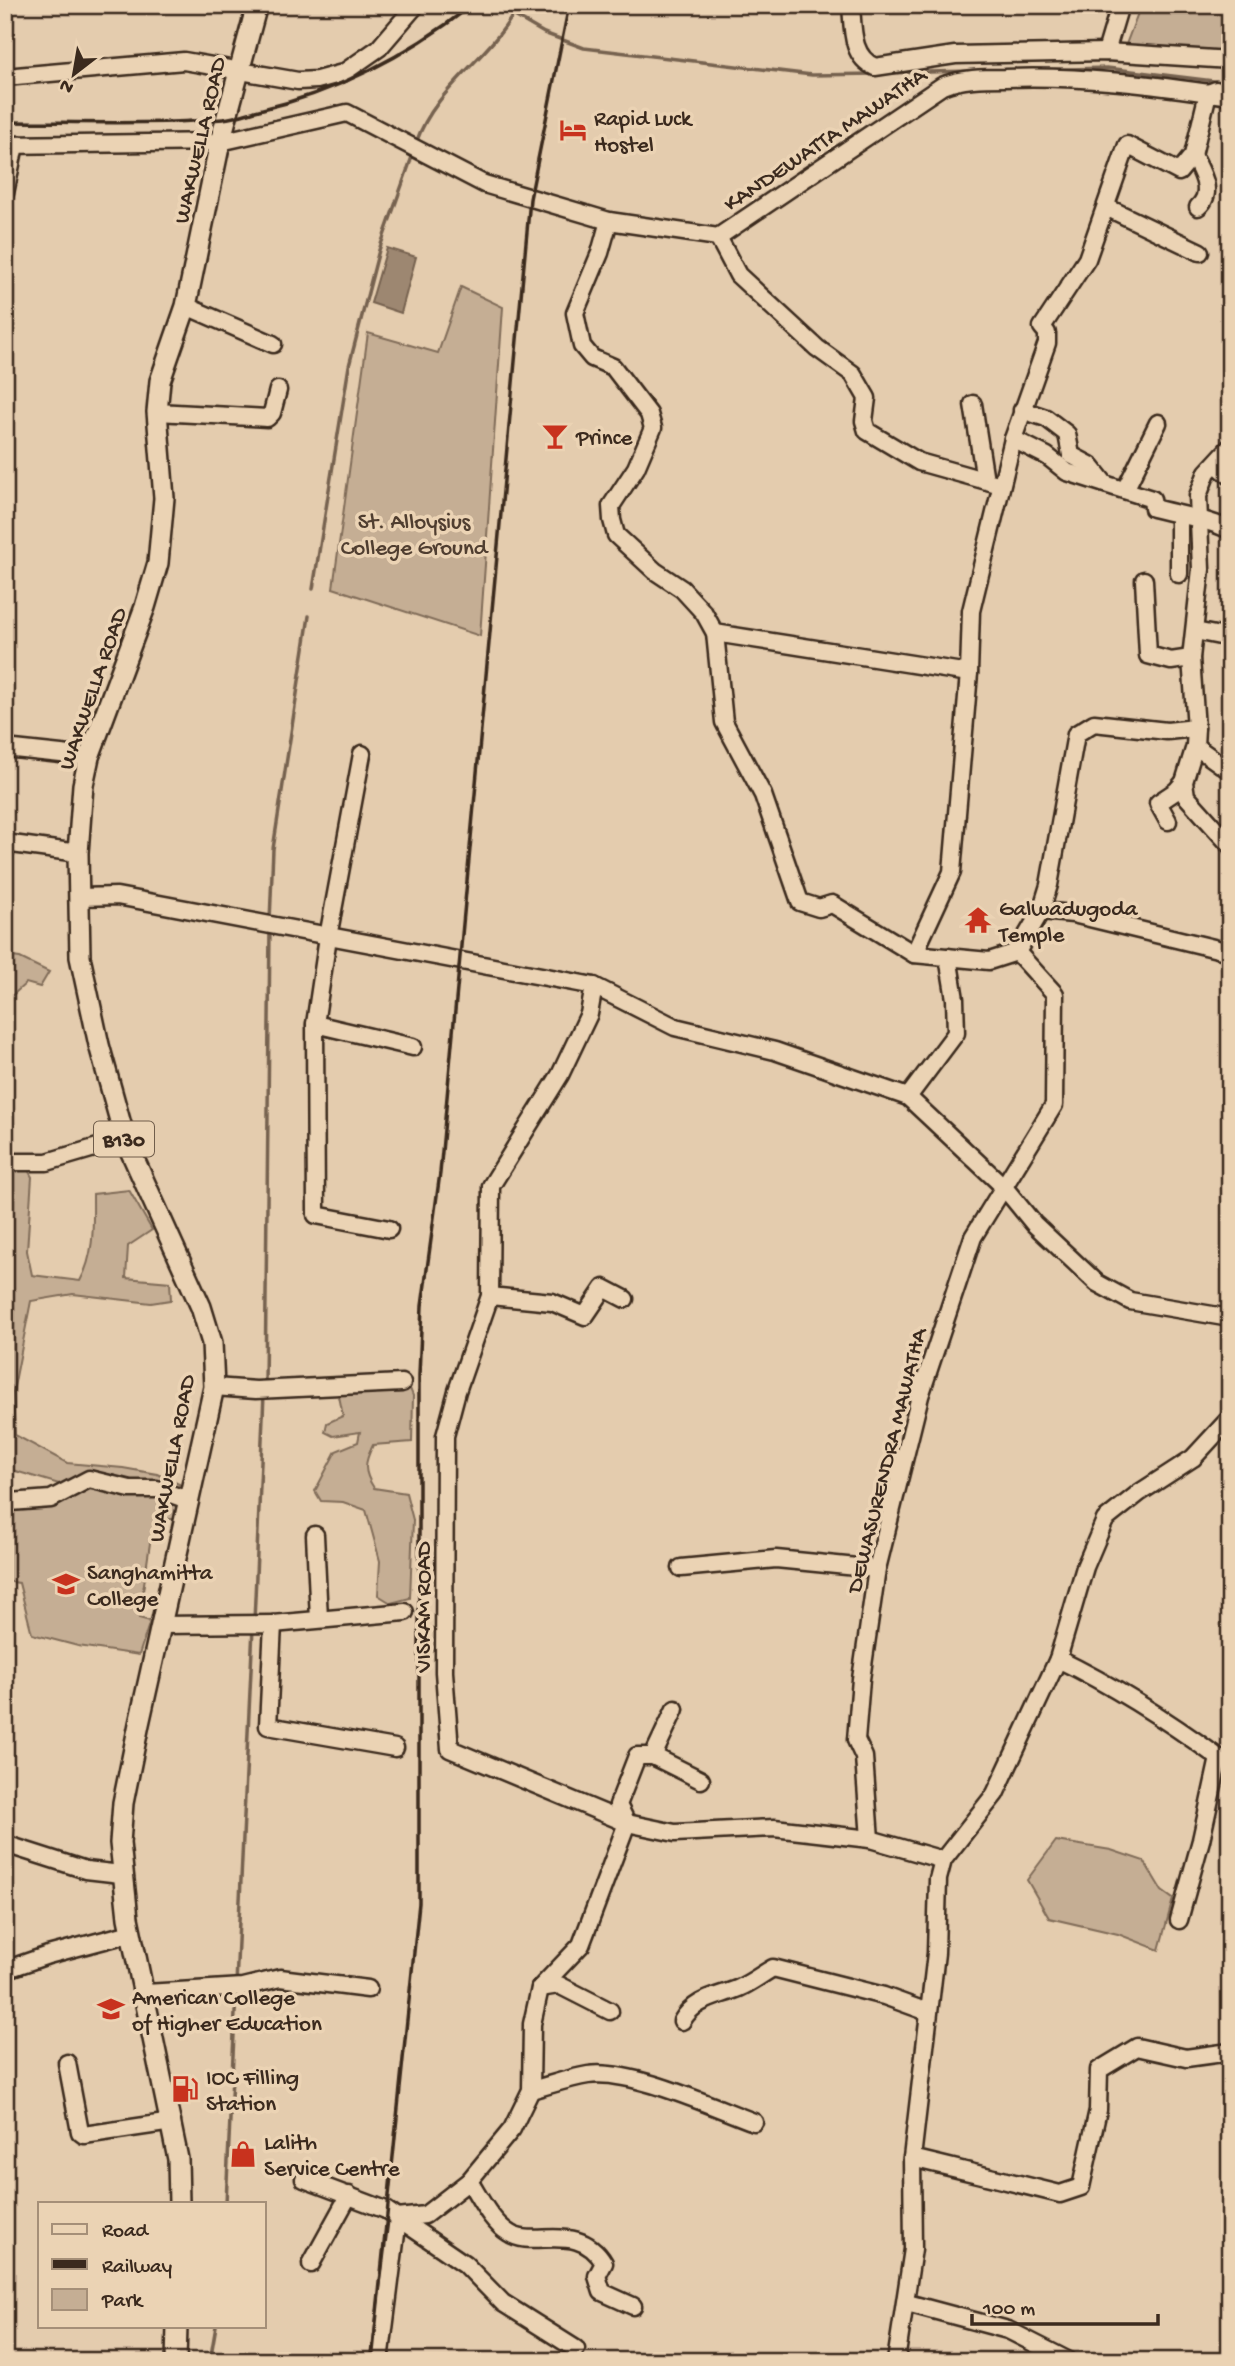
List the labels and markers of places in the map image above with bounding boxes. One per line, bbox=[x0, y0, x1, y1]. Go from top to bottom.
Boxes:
place label: Rapid Luck Hostel bbox=[594, 107, 694, 160]
hotel icon: Rapid Luck Hostel bbox=[558, 115, 588, 145]
bar icon: Prince bbox=[540, 421, 570, 451]
place label: Prince bbox=[575, 426, 634, 453]
place label: Galwadugoda Temple bbox=[997, 897, 1139, 950]
temple icon: Galwadugoda Temple bbox=[963, 905, 993, 935]
place label: Sanghamitta College bbox=[87, 1561, 214, 1614]
school or university icon: Sanghamitta College bbox=[51, 1569, 81, 1599]
place label: American College of Higher Education bbox=[132, 1986, 322, 2039]
school or university icon: American College of Higher Education bbox=[96, 1994, 126, 2024]
place label: IOC Filling Station bbox=[206, 2066, 299, 2119]
fuel station icon: IOC Filling Station bbox=[170, 2074, 200, 2104]
place label: Lalith Service Centre bbox=[264, 2131, 401, 2184]
shop icon: Lalith Service Centre bbox=[228, 2139, 258, 2169]

